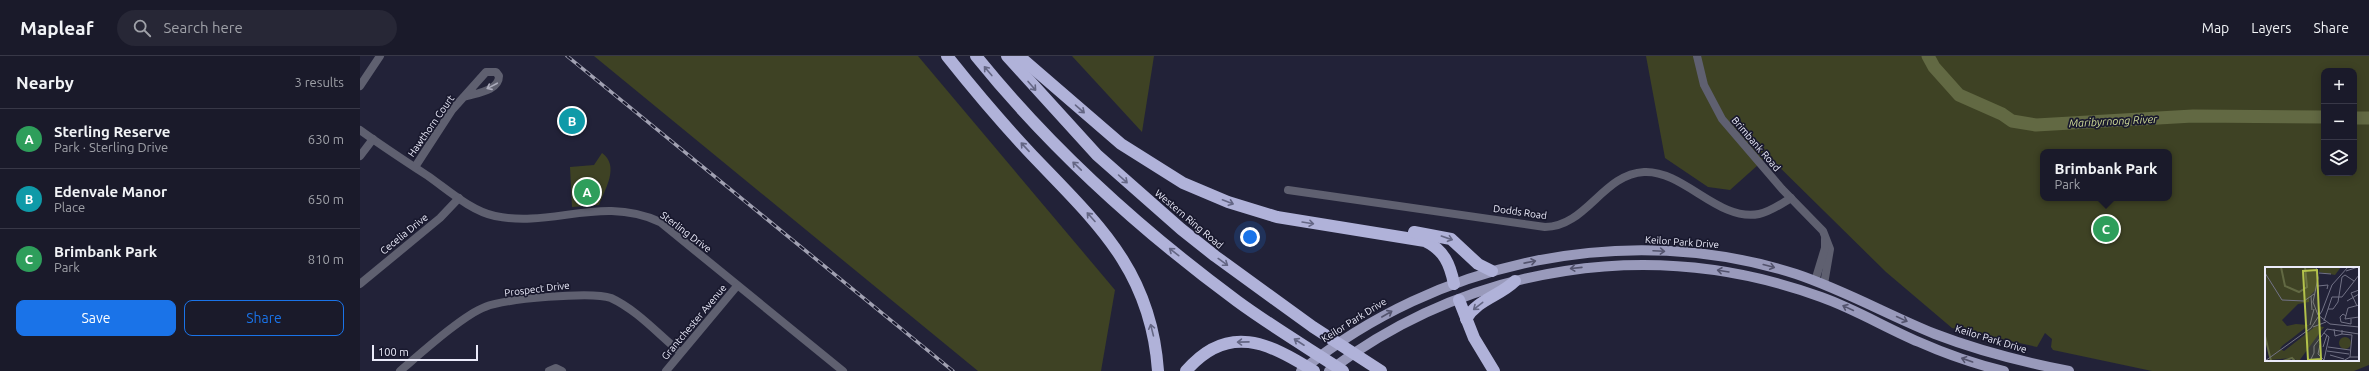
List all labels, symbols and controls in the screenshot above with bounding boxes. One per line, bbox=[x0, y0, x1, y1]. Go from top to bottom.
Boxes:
search box bbox=[117, 10, 397, 46]
text: Mapleaf bbox=[20, 17, 93, 39]
icon: search bbox=[131, 17, 153, 39]
text: Search here bbox=[163, 19, 243, 36]
text: Map bbox=[2202, 20, 2229, 36]
text: Layers bbox=[2251, 20, 2291, 36]
text: Share bbox=[2313, 20, 2349, 36]
one-way arrow bbox=[984, 66, 993, 77]
map controls bbox=[2321, 68, 2357, 176]
button: + bbox=[2321, 68, 2357, 104]
text: Nearby bbox=[16, 73, 74, 92]
text: 3 results bbox=[294, 75, 344, 89]
one-way arrow bbox=[1028, 81, 1037, 91]
one-way arrow bbox=[486, 83, 498, 91]
street label: Hawthorn Court bbox=[406, 93, 456, 159]
button: − bbox=[2321, 104, 2357, 140]
one-way arrow bbox=[1074, 105, 1085, 114]
pin: B bbox=[559, 106, 585, 136]
water label: Maribyrnong River bbox=[2068, 113, 2158, 129]
street label: Brimbank Road bbox=[1729, 115, 1783, 173]
text: Sterling Reserve bbox=[54, 123, 170, 140]
text: A bbox=[24, 132, 34, 146]
text: 630 m bbox=[308, 132, 344, 146]
text: Park · Sterling Drive bbox=[54, 140, 168, 154]
button: layers bbox=[2321, 140, 2357, 176]
one-way arrow bbox=[1020, 142, 1030, 152]
popup bbox=[2040, 149, 2172, 201]
text: Brimbank Park bbox=[2054, 160, 2158, 177]
one-way arrow bbox=[1072, 161, 1082, 171]
one-way arrow bbox=[1118, 174, 1128, 183]
pin: A bbox=[574, 177, 600, 207]
text: Park bbox=[2054, 177, 2080, 191]
text: Edenvale Manor bbox=[54, 183, 167, 200]
street label: Western Ring Road bbox=[1153, 187, 1225, 251]
text: B bbox=[25, 192, 33, 206]
text: 650 m bbox=[308, 192, 344, 206]
one-way arrow bbox=[1222, 198, 1234, 206]
text: Place bbox=[54, 200, 85, 214]
street label: Dodds Road bbox=[1492, 203, 1548, 221]
street label: Sterling Drive bbox=[658, 209, 714, 255]
one-way arrow bbox=[1087, 211, 1096, 222]
street label: Cecelia Drive bbox=[378, 212, 430, 256]
pin: C bbox=[2093, 214, 2119, 244]
one-way arrow bbox=[1301, 220, 1314, 228]
your location bbox=[1240, 227, 1260, 247]
street label: Keilor Park Drive bbox=[1645, 234, 1719, 250]
one-way arrow bbox=[1440, 235, 1452, 243]
text: Brimbank Park bbox=[54, 243, 157, 260]
one-way arrow bbox=[1652, 247, 1665, 255]
one-way arrow bbox=[1169, 248, 1180, 257]
text: C bbox=[25, 252, 33, 266]
text: 810 m bbox=[308, 252, 344, 266]
one-way arrow bbox=[1523, 257, 1536, 265]
one-way arrow bbox=[1217, 258, 1228, 266]
text: Park bbox=[54, 260, 80, 274]
one-way arrow bbox=[1762, 263, 1775, 271]
one-way arrow bbox=[1570, 265, 1583, 272]
one-way arrow bbox=[1717, 267, 1730, 275]
inset map bbox=[2265, 267, 2359, 361]
street label: Prospect Drive bbox=[504, 280, 570, 298]
street label: Grantchester Avenue bbox=[659, 282, 729, 362]
street label: Keilor Park Drive bbox=[1320, 296, 1388, 344]
button: Save bbox=[16, 300, 176, 336]
button: Share bbox=[184, 300, 344, 336]
one-way arrow bbox=[1472, 301, 1483, 310]
one-way arrow bbox=[1842, 304, 1854, 311]
one-way arrow bbox=[1380, 309, 1392, 317]
one-way arrow bbox=[1896, 316, 1908, 323]
street label: Keilor Park Drive bbox=[1954, 323, 2028, 355]
one-way arrow bbox=[1147, 324, 1155, 337]
one-way arrow bbox=[1237, 338, 1250, 346]
one-way arrow bbox=[1294, 338, 1305, 346]
scale bar bbox=[372, 343, 478, 362]
text: 100 m bbox=[378, 346, 409, 358]
one-way arrow bbox=[1960, 356, 1973, 363]

